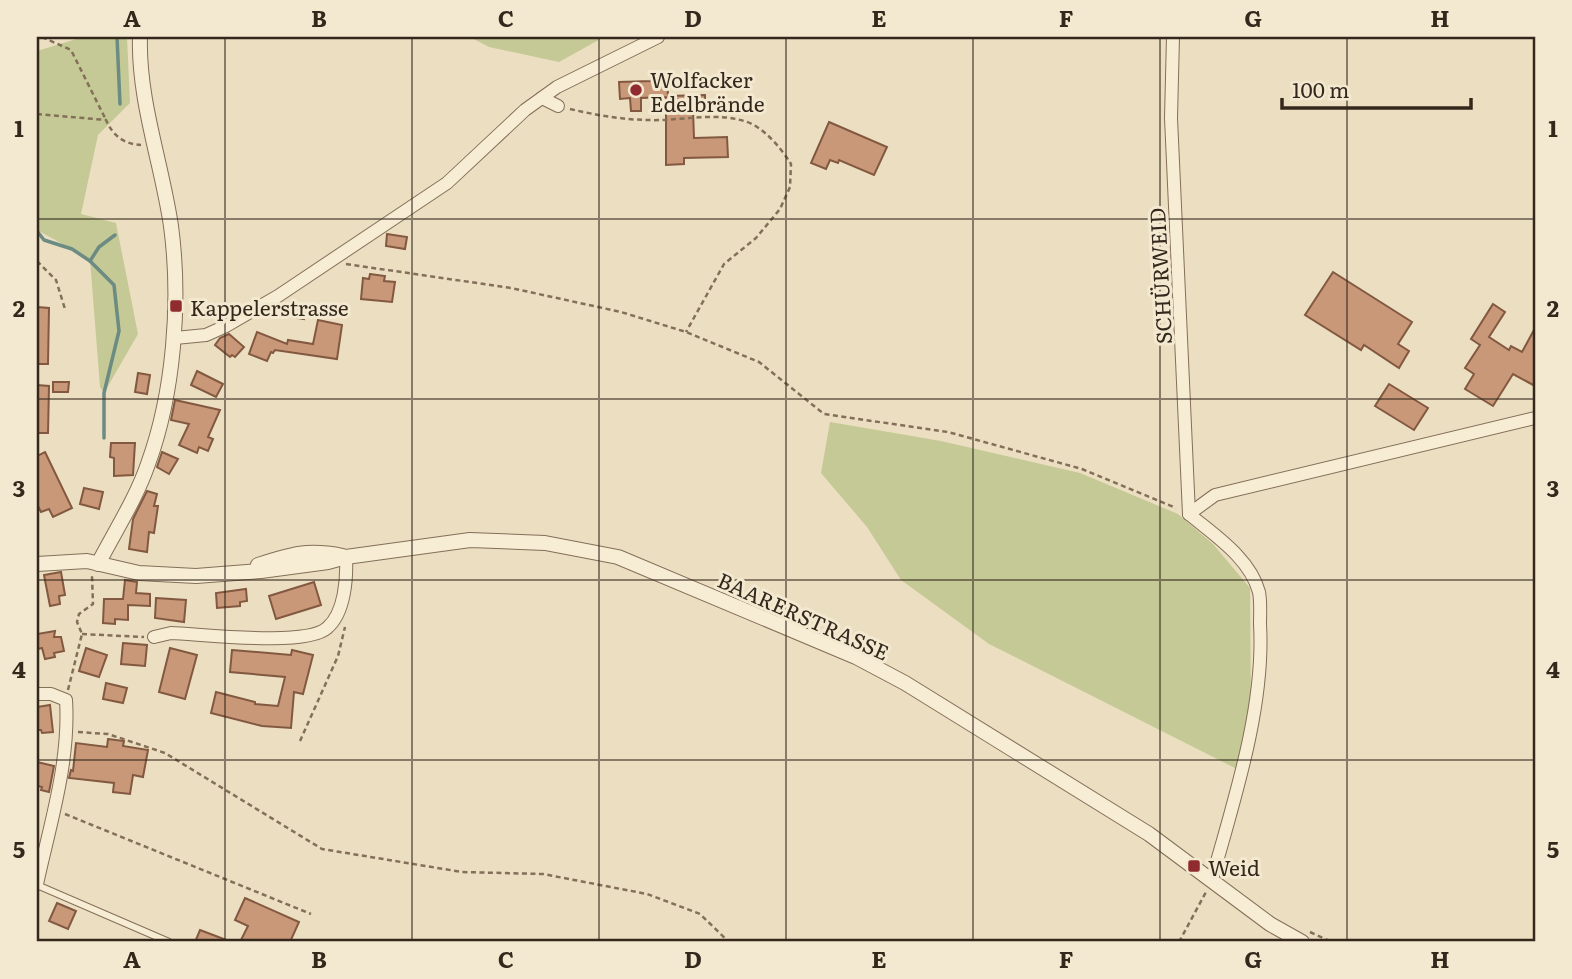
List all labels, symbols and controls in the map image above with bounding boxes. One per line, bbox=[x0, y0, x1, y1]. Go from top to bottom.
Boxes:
text: A bbox=[123, 0, 141, 34]
text: B bbox=[311, 0, 327, 34]
text: C bbox=[498, 0, 514, 34]
text: D bbox=[684, 0, 702, 34]
text: E bbox=[871, 0, 887, 34]
text: F bbox=[1059, 0, 1074, 34]
text: G bbox=[1244, 0, 1262, 34]
text: H bbox=[1430, 0, 1450, 34]
place label: Wolfacker Edelbrände bbox=[650, 63, 765, 118]
scale bar bbox=[1282, 66, 1470, 110]
text: 100 m bbox=[1292, 73, 1349, 104]
marker: Wolfacker Edelbrände bbox=[628, 82, 644, 98]
text: 1 bbox=[14, 110, 24, 144]
text: 1 bbox=[1548, 110, 1558, 144]
street label: SCHÜRWEID bbox=[1140, 207, 1178, 345]
text: 2 bbox=[13, 290, 25, 324]
text: 2 bbox=[1547, 290, 1559, 324]
place label: Kappelerstrasse bbox=[190, 291, 349, 322]
marker: Kappelerstrasse bbox=[168, 298, 184, 314]
text: 3 bbox=[13, 470, 25, 504]
text: 3 bbox=[1547, 470, 1559, 504]
street label: BAARERSTRASSE bbox=[713, 563, 895, 667]
text: 4 bbox=[12, 651, 26, 685]
text: 4 bbox=[1546, 651, 1560, 685]
text: 5 bbox=[13, 831, 25, 865]
text: 5 bbox=[1547, 831, 1559, 865]
place label: Weid bbox=[1208, 851, 1260, 882]
marker: Weid bbox=[1186, 858, 1202, 874]
text: A bbox=[123, 941, 141, 975]
text: B bbox=[311, 941, 327, 975]
text: C bbox=[498, 941, 514, 975]
text: D bbox=[684, 941, 702, 975]
text: E bbox=[871, 941, 887, 975]
text: F bbox=[1059, 941, 1074, 975]
text: G bbox=[1244, 941, 1262, 975]
text: H bbox=[1430, 941, 1450, 975]

